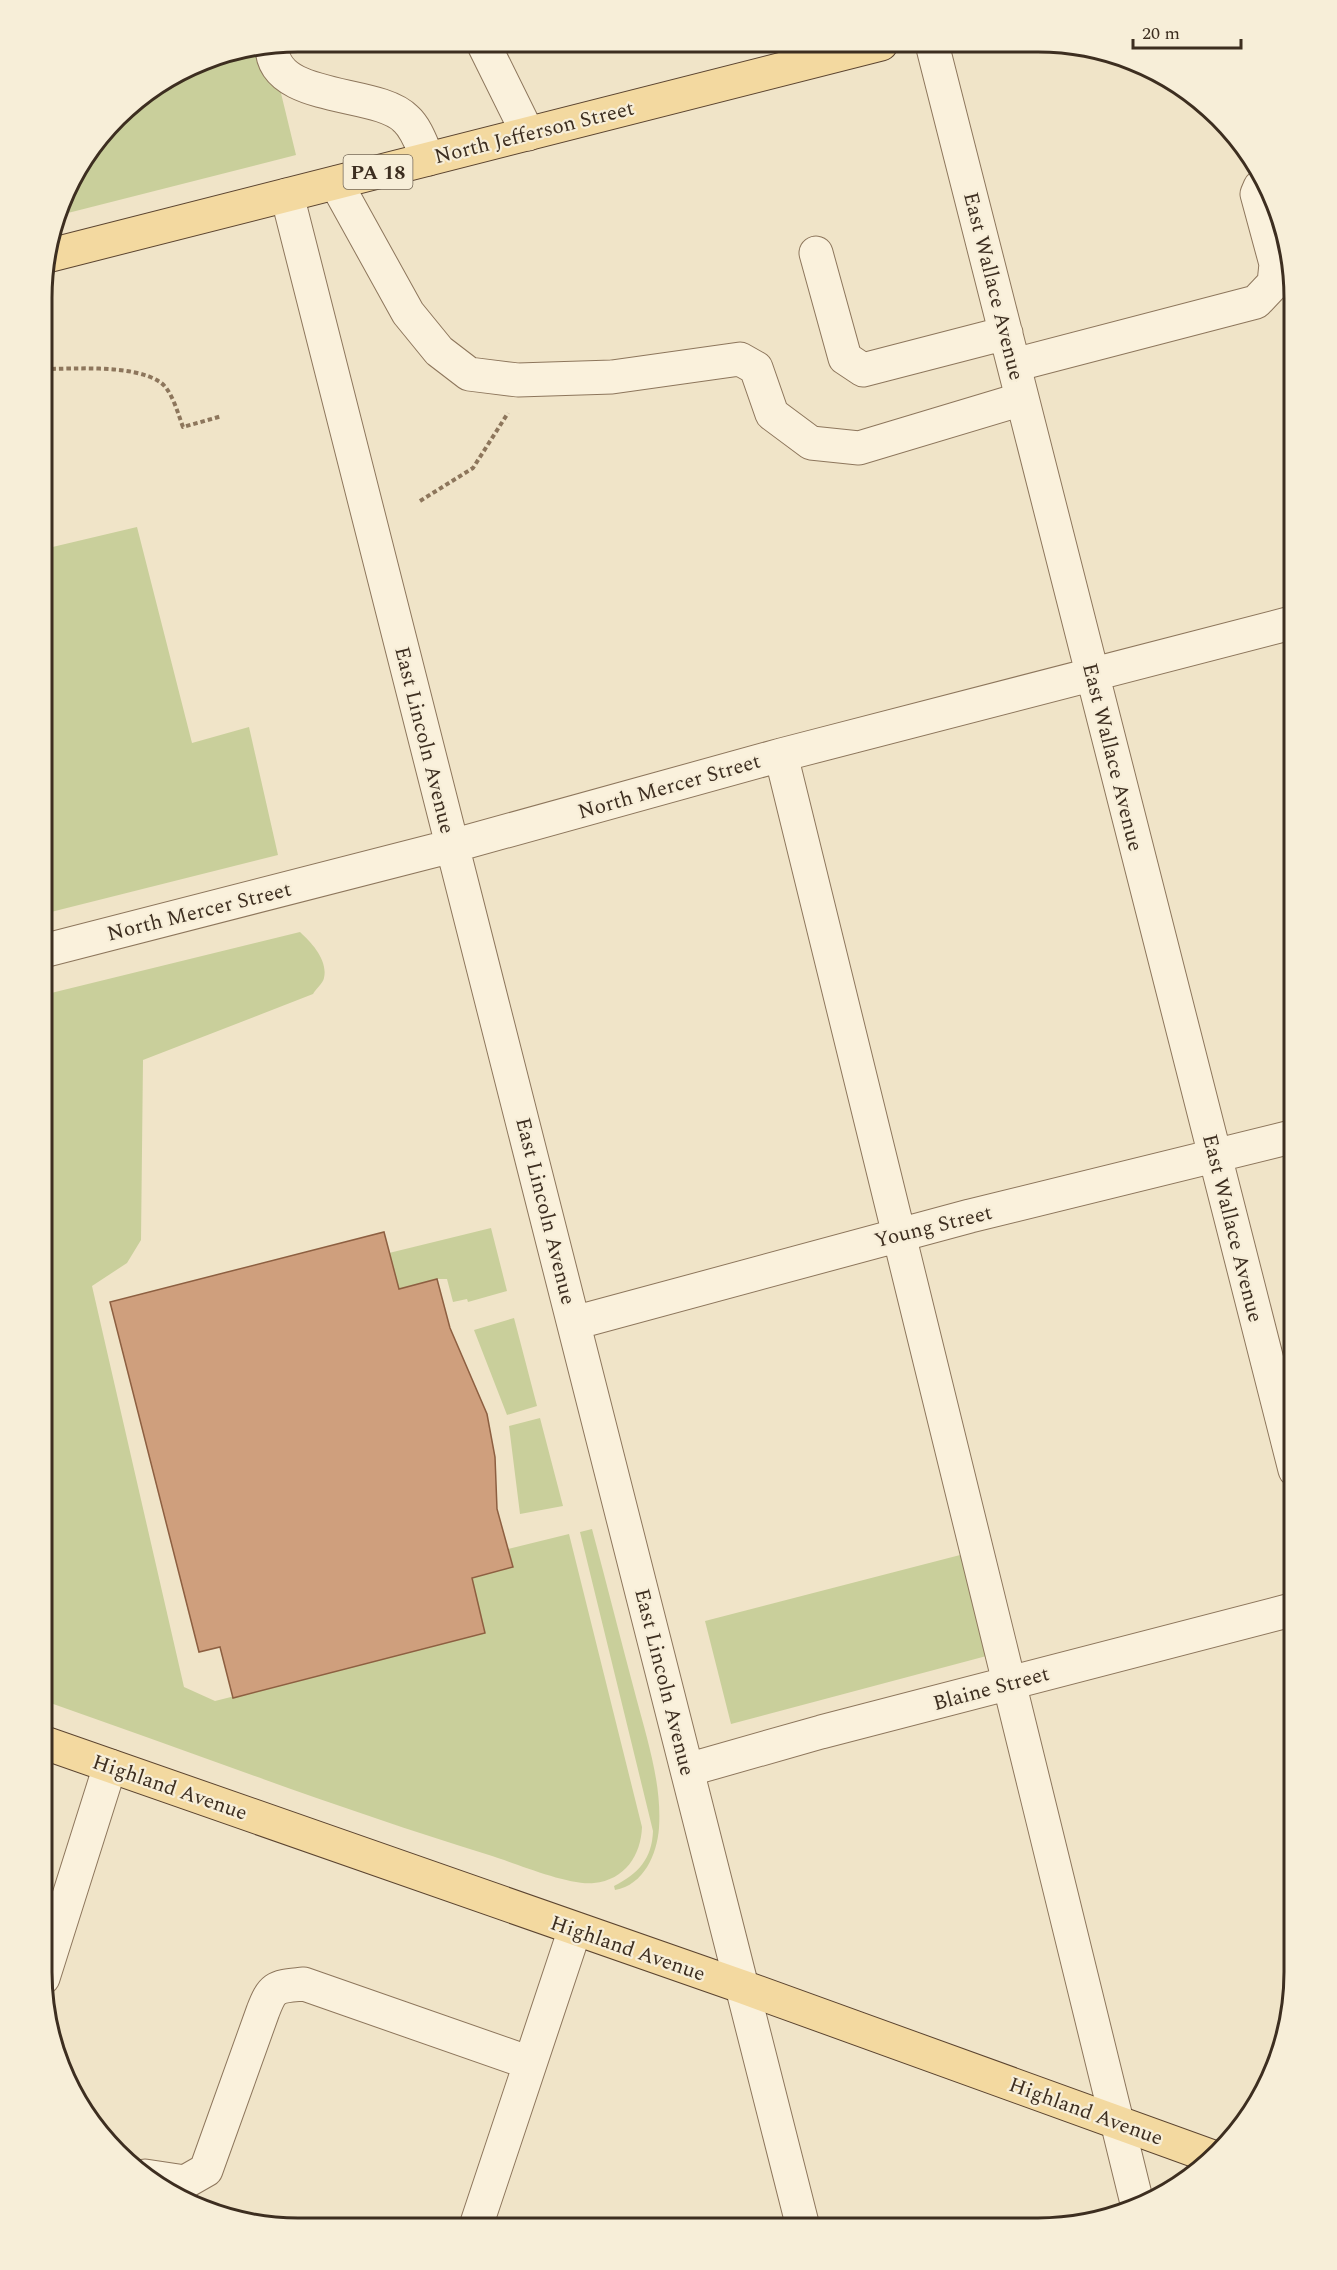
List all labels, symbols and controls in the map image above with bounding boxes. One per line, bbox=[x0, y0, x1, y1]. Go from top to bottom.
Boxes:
scale bar bbox=[1133, 12, 1241, 50]
text: 20 m bbox=[1142, 20, 1180, 47]
street label: North Jefferson Street bbox=[431, 93, 638, 173]
road number: PA 18 bbox=[344, 155, 412, 189]
street label: East Wallace Avenue bbox=[954, 189, 1032, 384]
street label: East Lincoln Avenue bbox=[385, 643, 463, 837]
street label: East Wallace Avenue bbox=[1073, 660, 1151, 855]
street label: North Mercer Street bbox=[574, 746, 764, 828]
street label: North Mercer Street bbox=[104, 874, 295, 950]
street label: East Lincoln Avenue bbox=[506, 1114, 584, 1308]
street label: East Wallace Avenue bbox=[1193, 1131, 1271, 1326]
street label: Young Street bbox=[871, 1197, 996, 1257]
street label: East Lincoln Avenue bbox=[625, 1585, 703, 1779]
street label: Blaine Street bbox=[929, 1658, 1053, 1720]
street label: Highland Avenue bbox=[88, 1746, 251, 1829]
street label: Highland Avenue bbox=[546, 1907, 709, 1990]
street label: Highland Avenue bbox=[1004, 2069, 1167, 2155]

